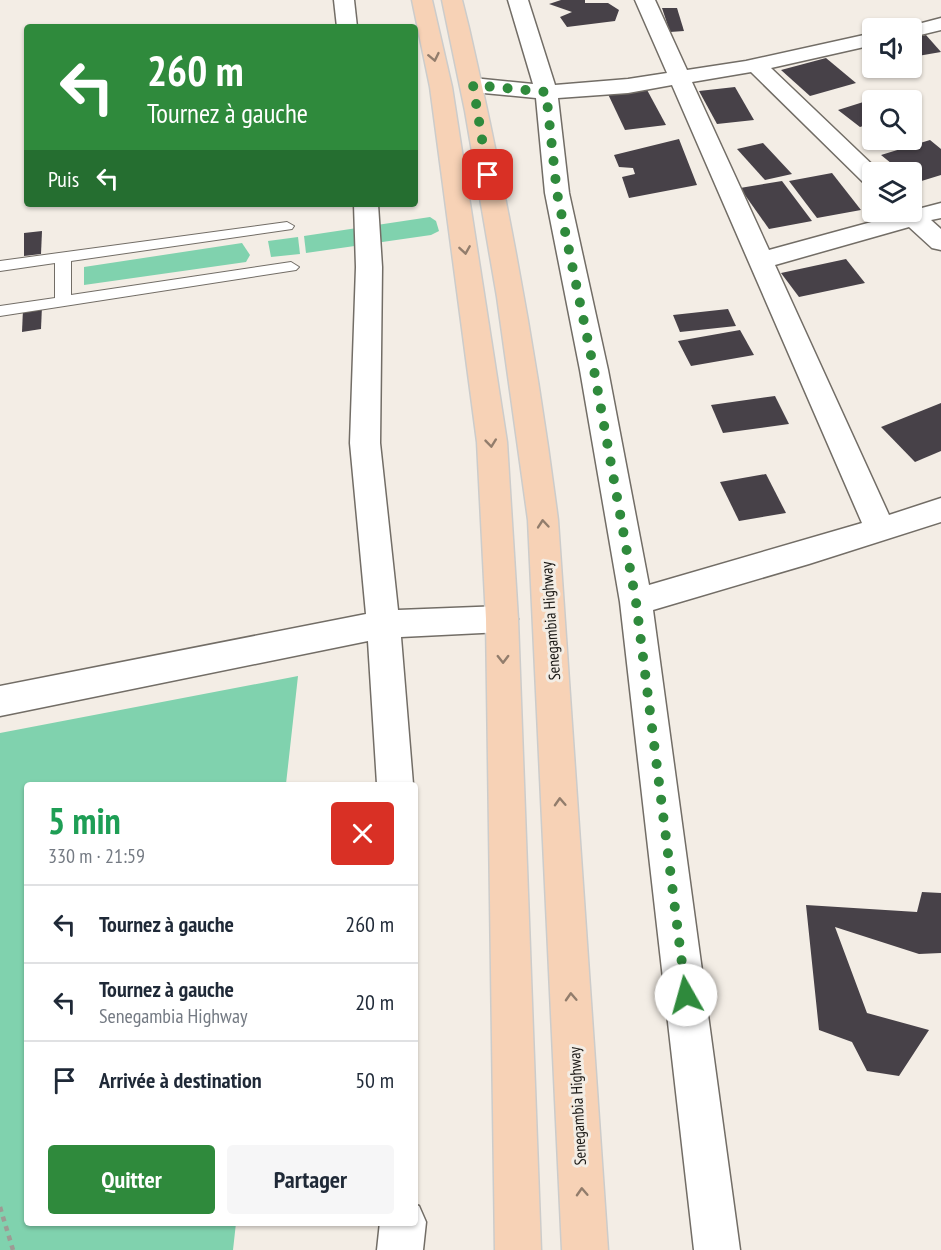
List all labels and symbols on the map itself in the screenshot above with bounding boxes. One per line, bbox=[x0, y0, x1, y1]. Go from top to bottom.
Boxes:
one-way arrow bbox=[427, 52, 440, 62]
pin bbox=[462, 149, 513, 200]
one-way arrow bbox=[458, 245, 470, 254]
one-way arrow bbox=[484, 438, 497, 448]
one-way arrow bbox=[537, 519, 550, 528]
street label: Senegambia Highway bbox=[536, 561, 564, 681]
one-way arrow bbox=[496, 654, 509, 663]
one-way arrow bbox=[554, 798, 567, 807]
position arrow bbox=[654, 963, 718, 1027]
one-way arrow bbox=[564, 992, 577, 1001]
street label: Senegambia Highway bbox=[564, 1046, 590, 1166]
one-way arrow bbox=[575, 1187, 588, 1196]

